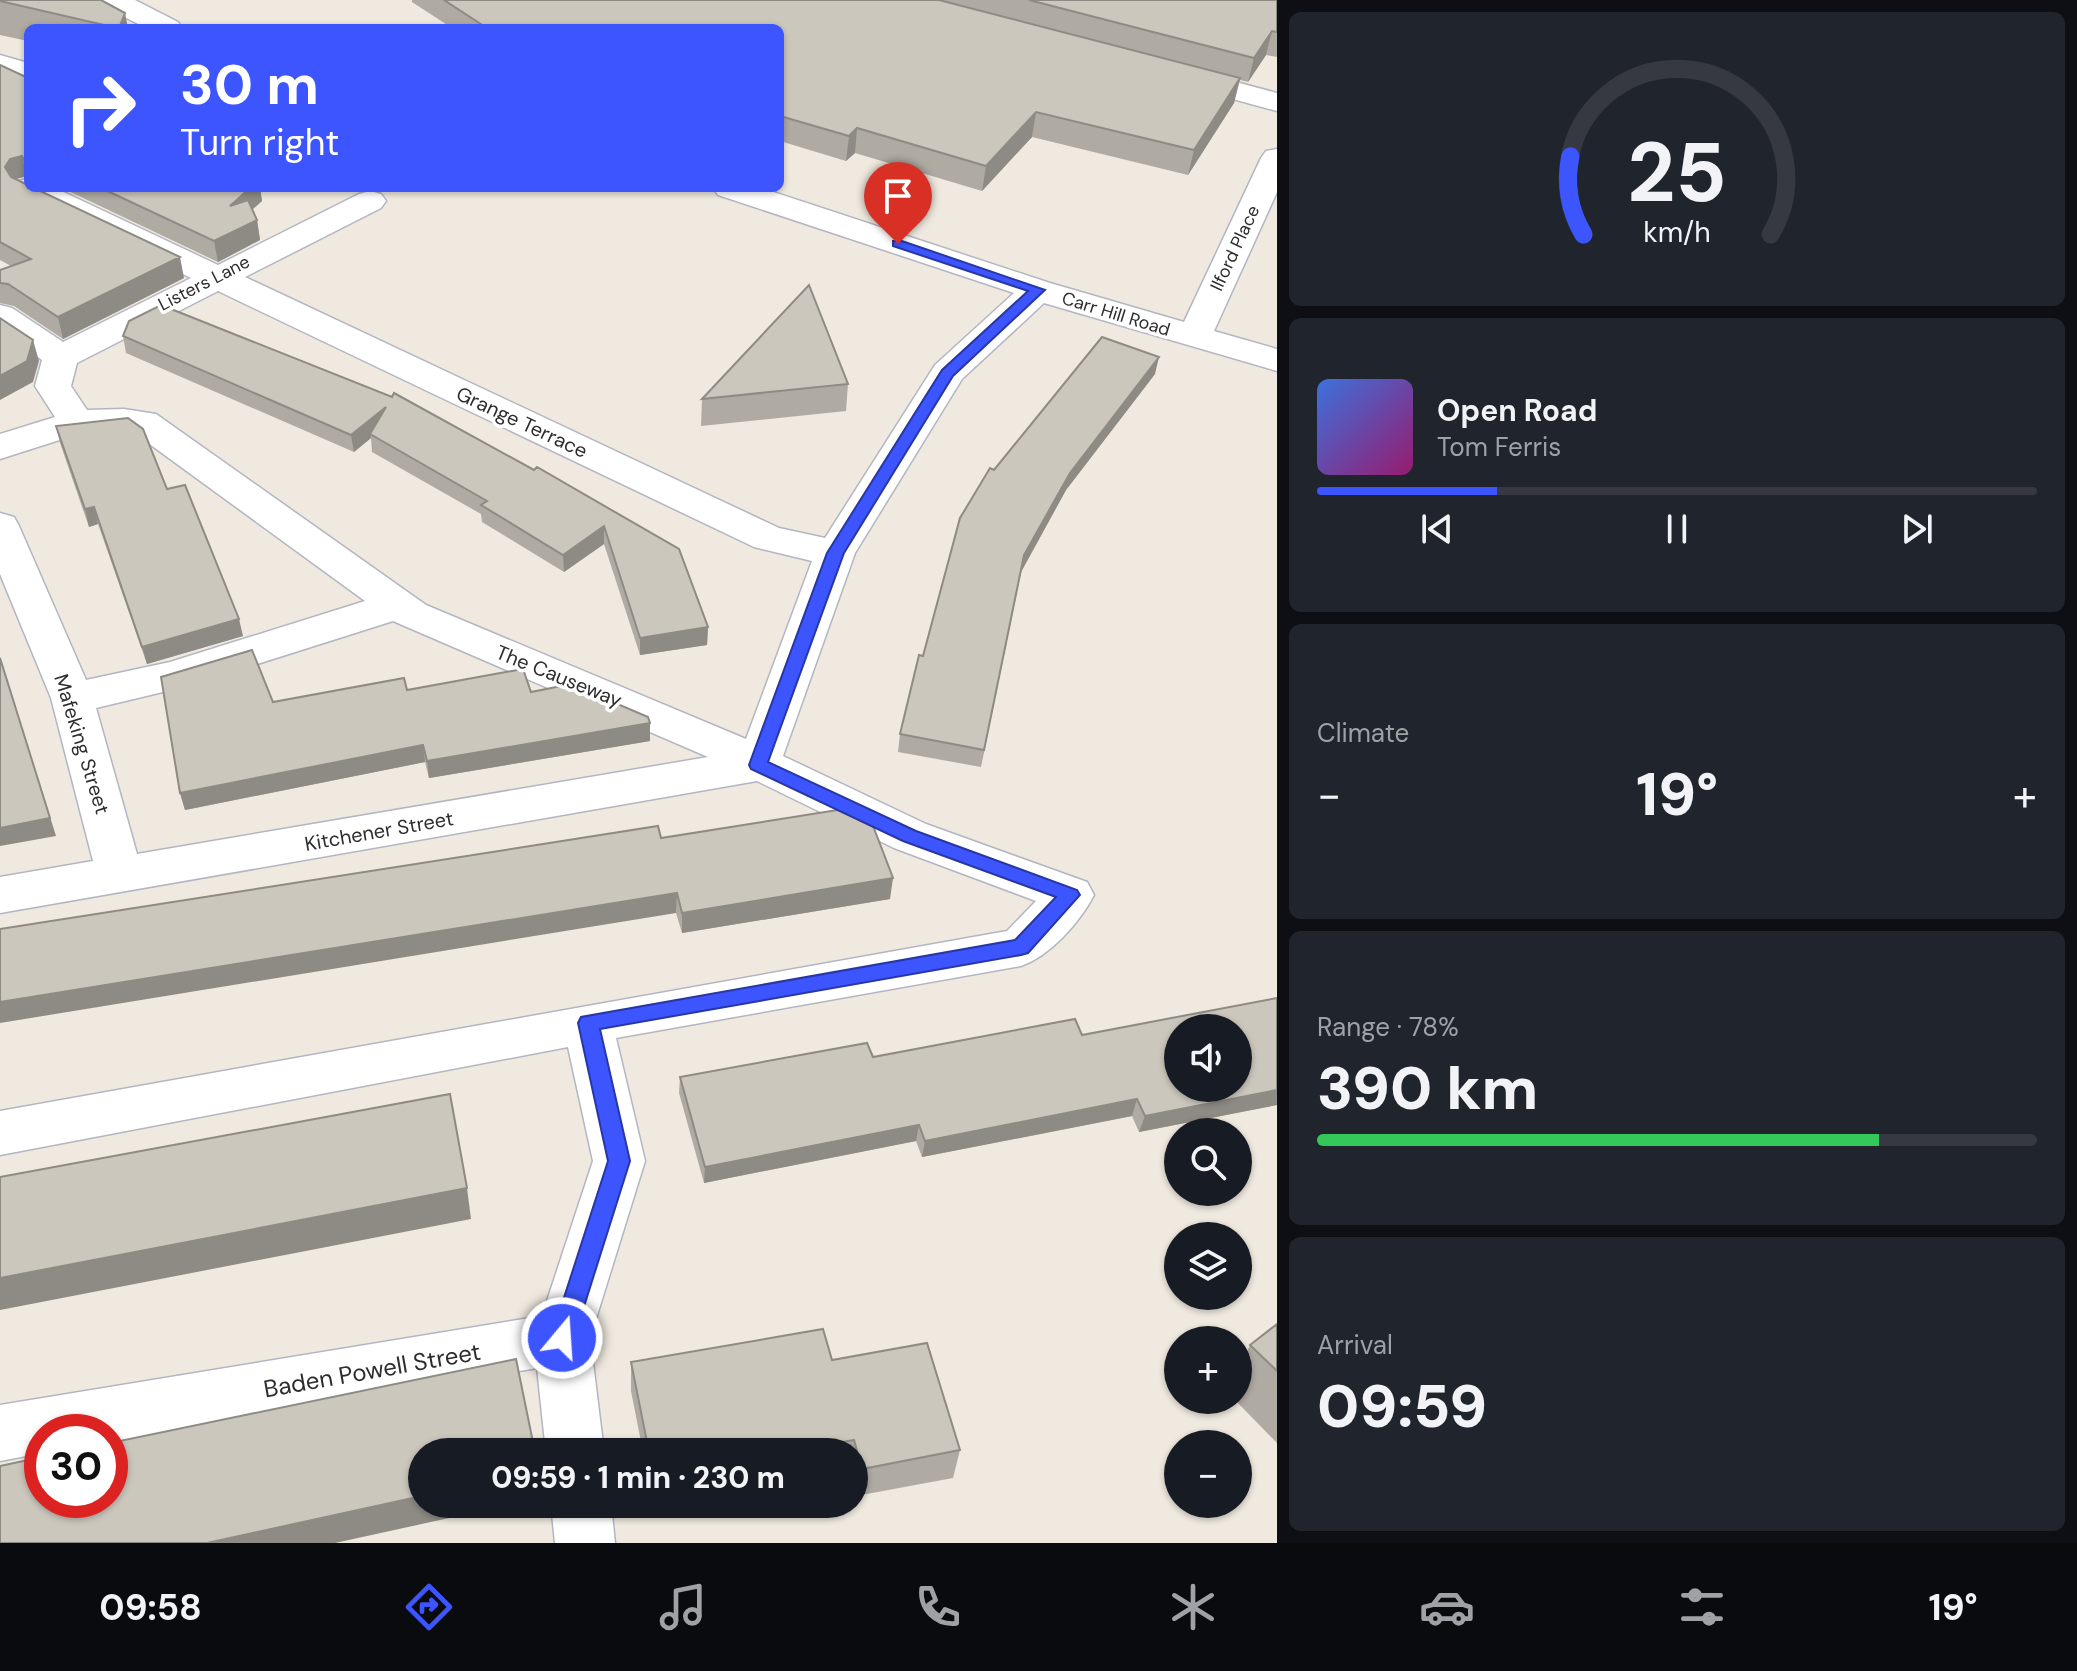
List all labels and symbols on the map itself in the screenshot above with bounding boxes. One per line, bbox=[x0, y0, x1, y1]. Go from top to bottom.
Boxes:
pin bbox=[864, 162, 932, 244]
street label: Ilford Place bbox=[1205, 201, 1265, 295]
street label: Listers Lane bbox=[154, 250, 254, 316]
street label: Carr Hill Road bbox=[1059, 286, 1173, 342]
street label: Grange Terrace bbox=[452, 380, 592, 464]
street label: The Causeway bbox=[492, 639, 626, 713]
street label: Mafeking Street bbox=[48, 671, 116, 817]
street label: Kitchener Street bbox=[303, 805, 456, 857]
position arrow bbox=[520, 1296, 604, 1380]
street label: Baden Powell Street bbox=[261, 1336, 483, 1404]
speed limit sign: 30 bbox=[24, 1414, 128, 1518]

